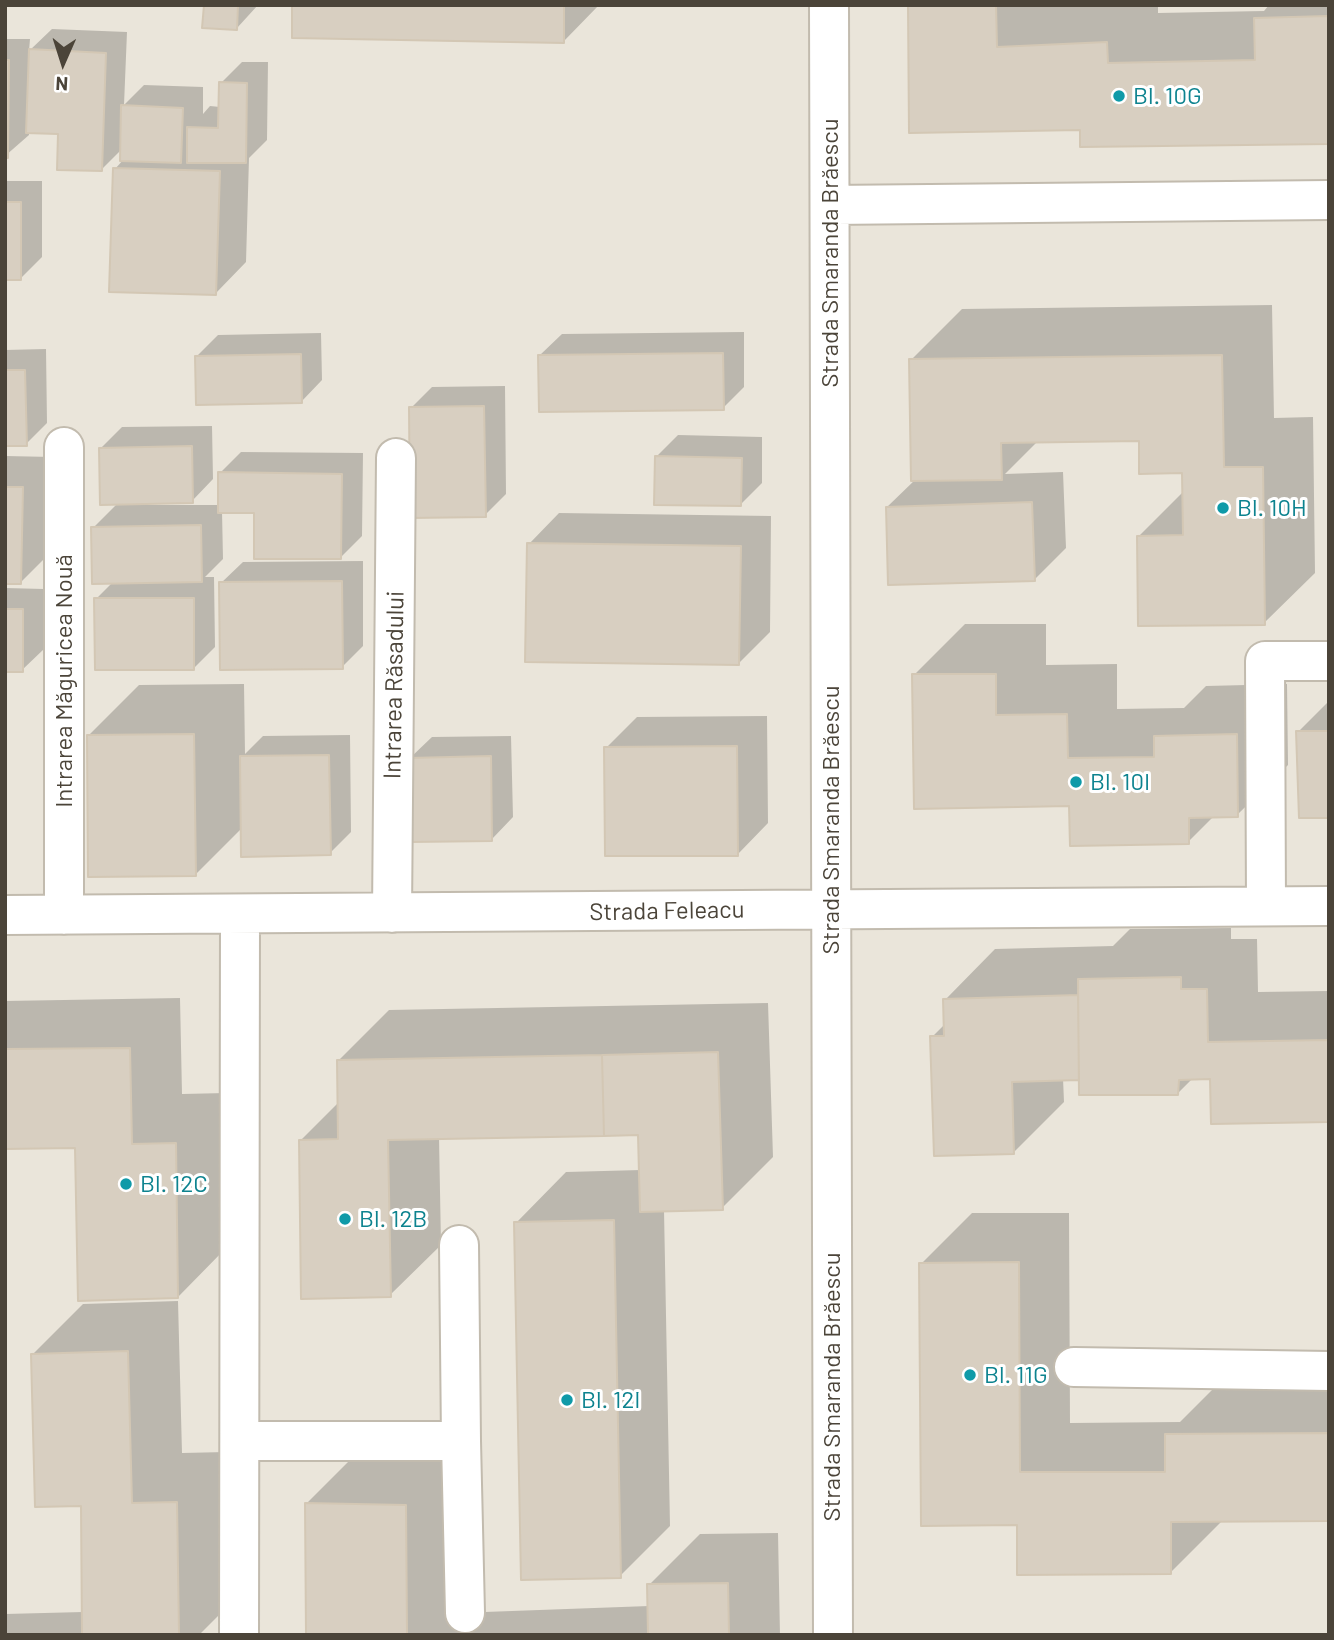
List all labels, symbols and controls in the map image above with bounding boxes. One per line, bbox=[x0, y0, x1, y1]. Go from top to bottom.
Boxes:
north arrow bbox=[28, 28, 98, 98]
text: N bbox=[55, 73, 69, 96]
place label: Bl. 10G bbox=[1133, 82, 1202, 110]
marker: Bl. 10G bbox=[1111, 88, 1127, 104]
street label: Strada Smaranda Brăescu bbox=[816, 118, 844, 388]
place label: Bl. 10H bbox=[1237, 494, 1307, 522]
marker: Bl. 10H bbox=[1215, 500, 1231, 516]
street label: Intrarea Măguricea Nouă bbox=[50, 554, 78, 808]
street label: Intrarea Răsadului bbox=[378, 591, 410, 779]
street label: Strada Smaranda Brăescu bbox=[817, 685, 845, 955]
place label: Bl. 10I bbox=[1090, 768, 1150, 796]
marker: Bl. 10I bbox=[1068, 774, 1084, 790]
street label: Strada Feleacu bbox=[589, 895, 745, 927]
place label: Bl. 12C bbox=[140, 1170, 208, 1198]
marker: Bl. 12C bbox=[118, 1176, 134, 1192]
place label: Bl. 12B bbox=[359, 1205, 427, 1233]
marker: Bl. 12B bbox=[337, 1211, 353, 1227]
street label: Strada Smaranda Brăescu bbox=[818, 1252, 846, 1522]
place label: Bl. 11G bbox=[984, 1361, 1048, 1389]
marker: Bl. 11G bbox=[962, 1367, 978, 1383]
place label: Bl. 12I bbox=[581, 1386, 641, 1414]
marker: Bl. 12I bbox=[559, 1392, 575, 1408]

